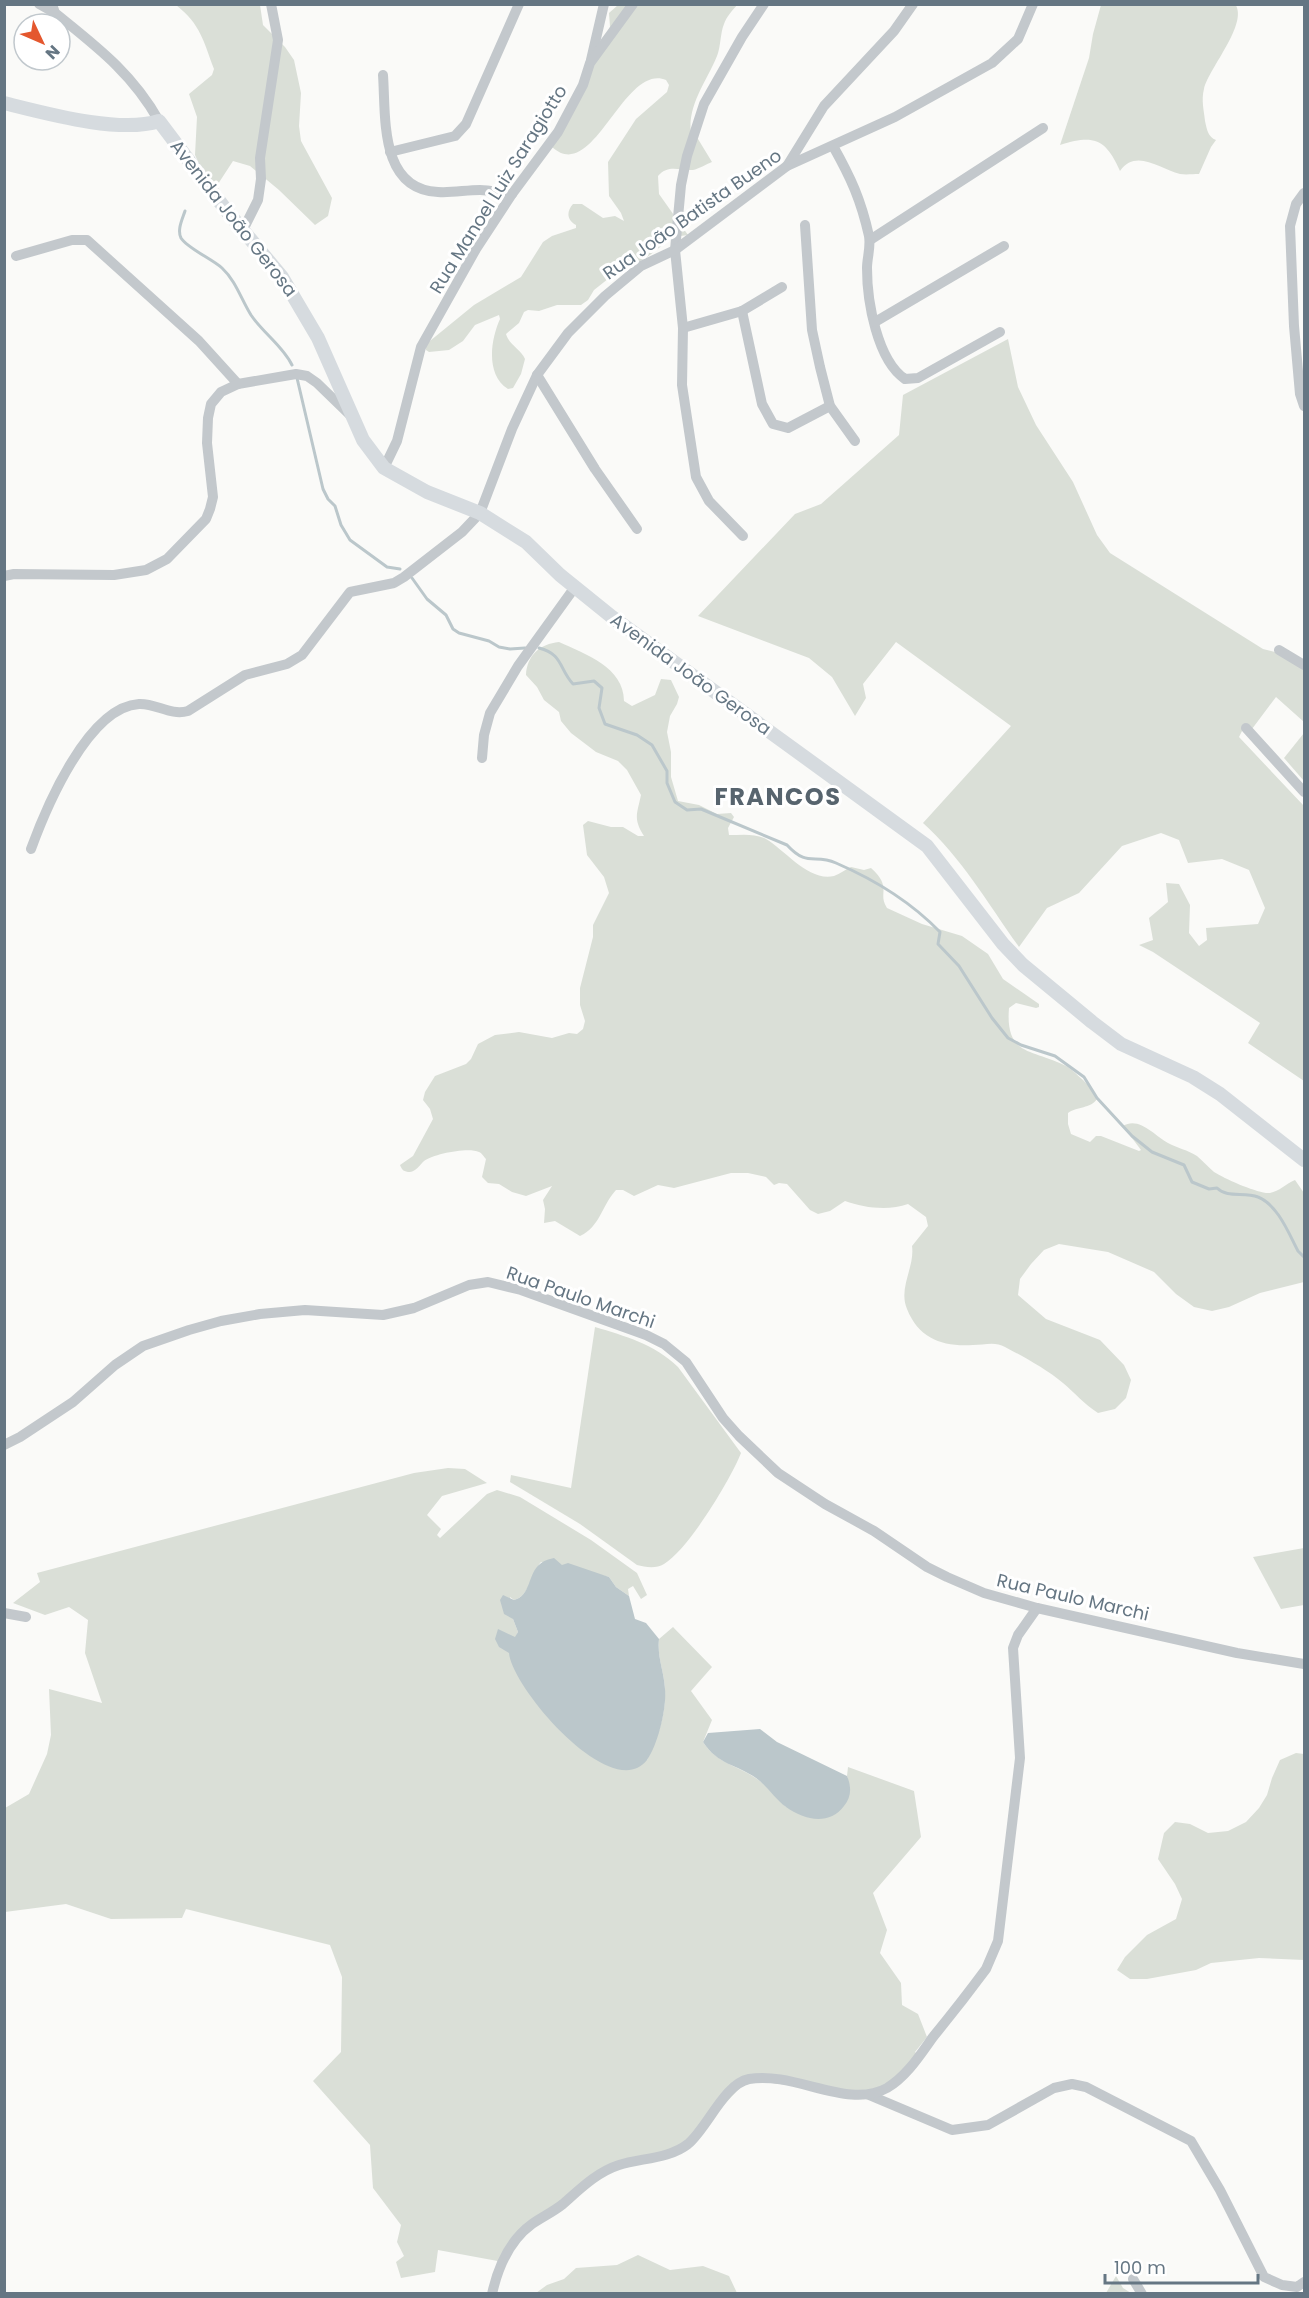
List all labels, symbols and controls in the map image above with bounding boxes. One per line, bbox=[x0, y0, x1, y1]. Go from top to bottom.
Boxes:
north arrow bbox=[12, 12, 72, 72]
text: N bbox=[40, 40, 65, 64]
street label: Rua Manoel Luiz Saragiotto bbox=[423, 80, 573, 298]
street label: Avenida João Gerosa bbox=[165, 134, 303, 302]
street label: Rua João Batista Bueno bbox=[598, 143, 786, 285]
street label: Avenida João Gerosa bbox=[606, 607, 776, 741]
district label: FRANCOS bbox=[715, 780, 841, 813]
street label: Rua Paulo Marchi bbox=[503, 1260, 659, 1334]
street label: Rua Paulo Marchi bbox=[994, 1567, 1152, 1627]
scale bar bbox=[1105, 2247, 1258, 2285]
text: 100 m bbox=[1114, 2255, 1166, 2280]

